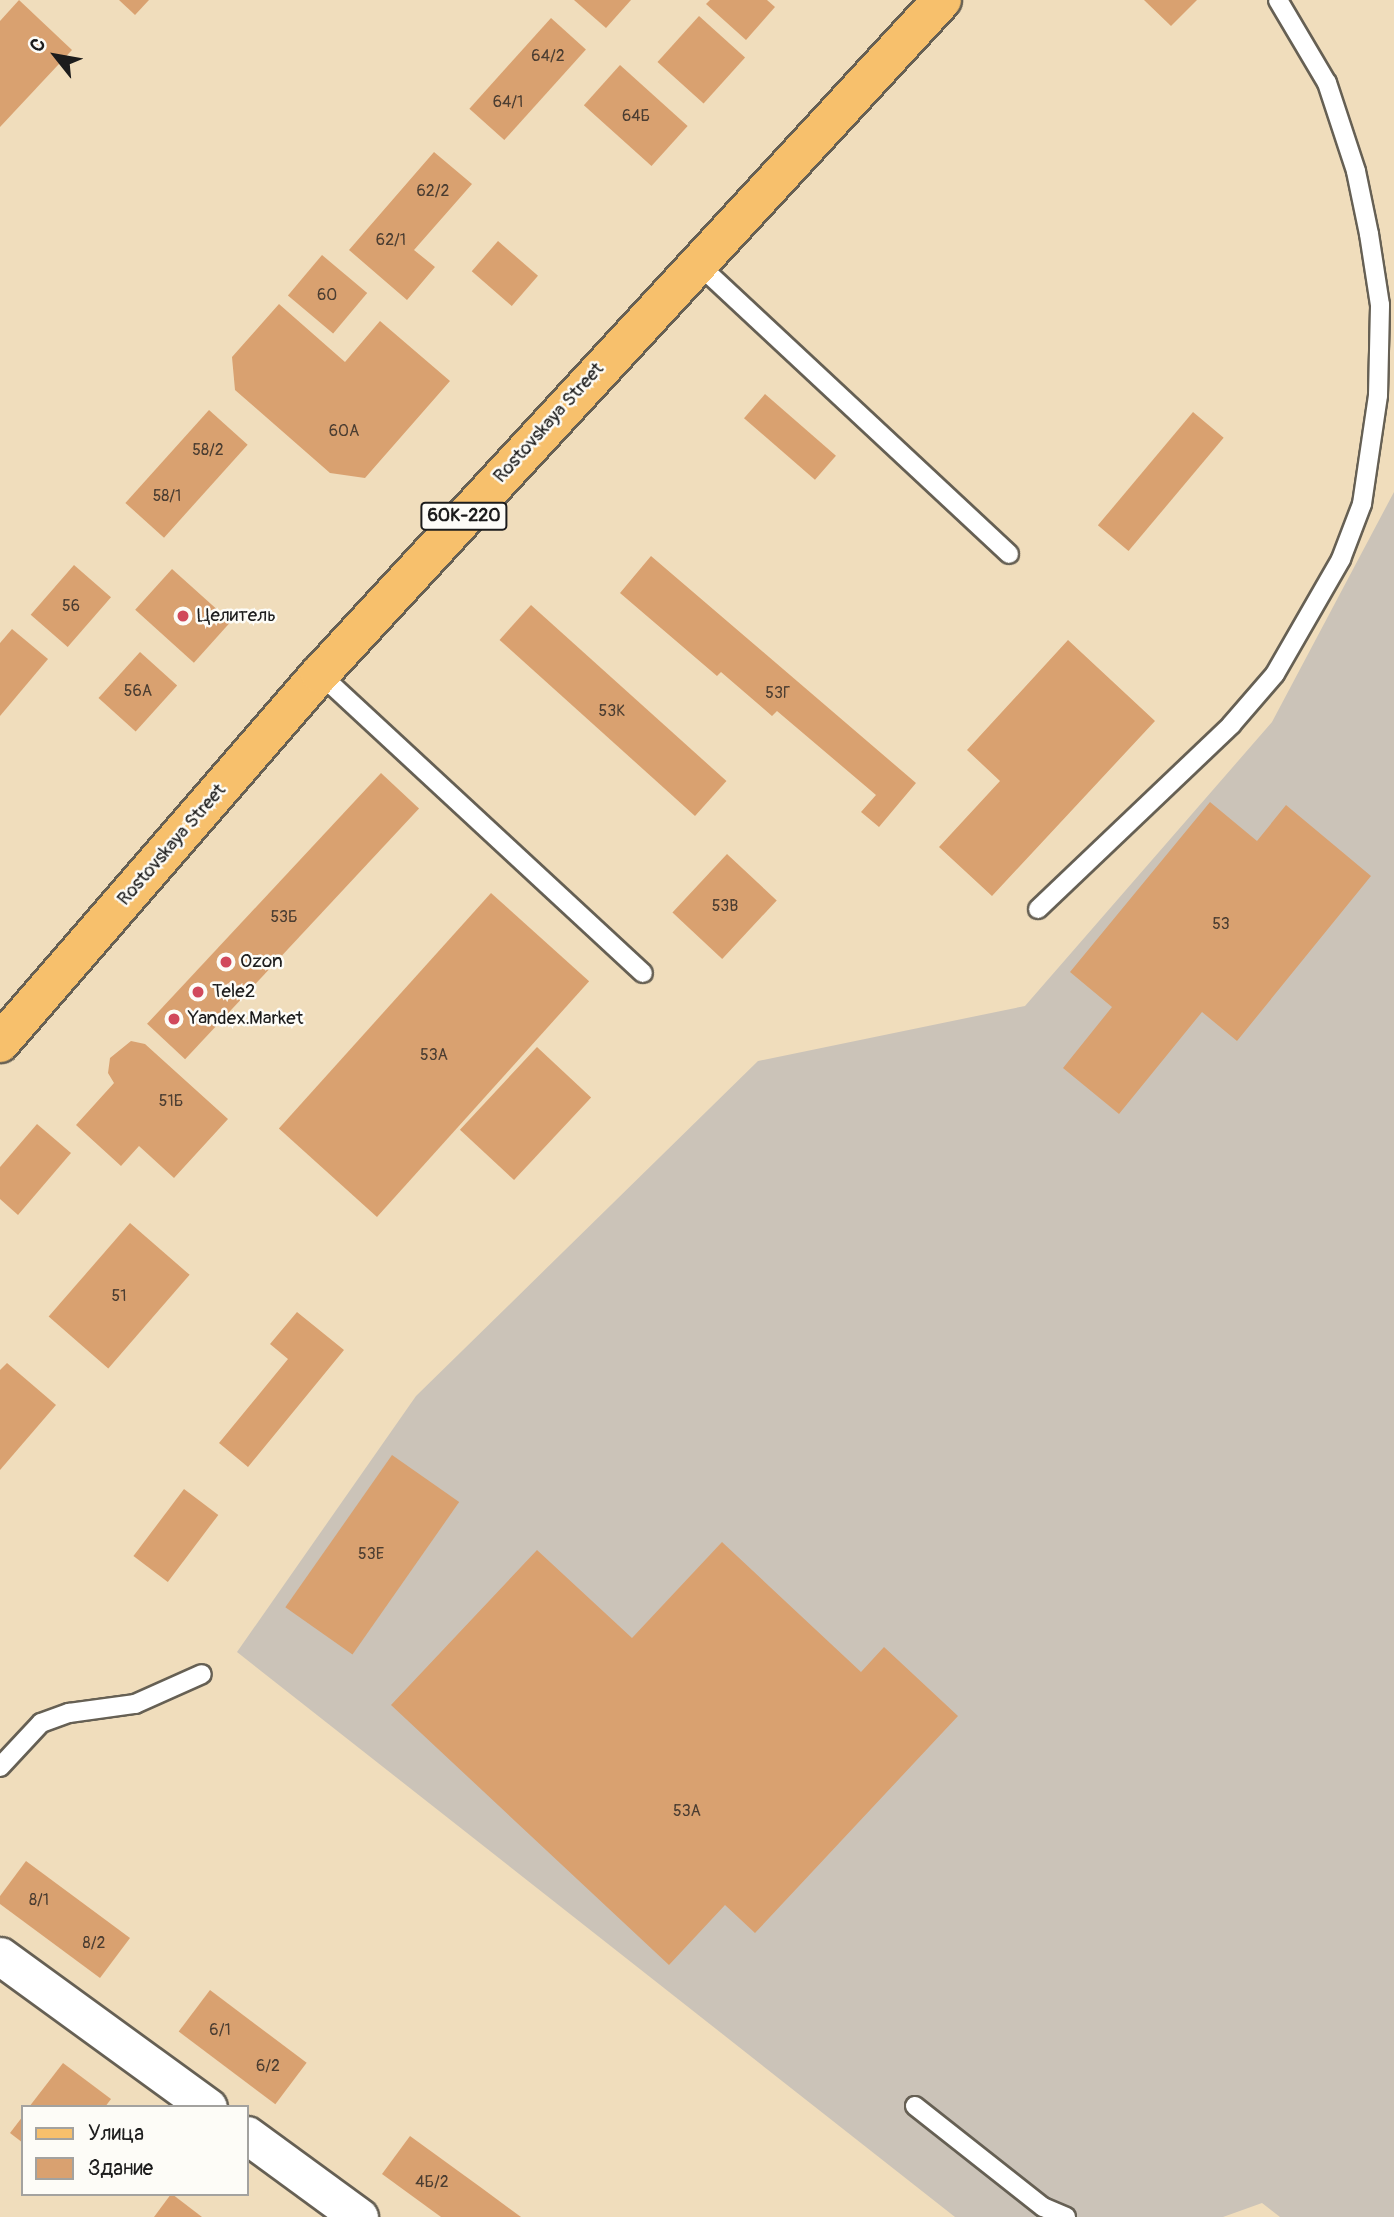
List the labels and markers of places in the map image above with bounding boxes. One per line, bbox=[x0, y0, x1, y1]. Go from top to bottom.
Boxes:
place label: Целитель bbox=[197, 605, 276, 627]
marker: Целитель bbox=[175, 608, 191, 624]
place label: Ozon bbox=[240, 951, 283, 973]
marker: Ozon bbox=[218, 954, 234, 970]
place label: Tele2 bbox=[212, 981, 255, 1003]
marker: Tele2 bbox=[190, 984, 206, 1000]
place label: Yandex.Market bbox=[188, 1008, 303, 1030]
marker: Yandex.Market bbox=[166, 1011, 182, 1027]

